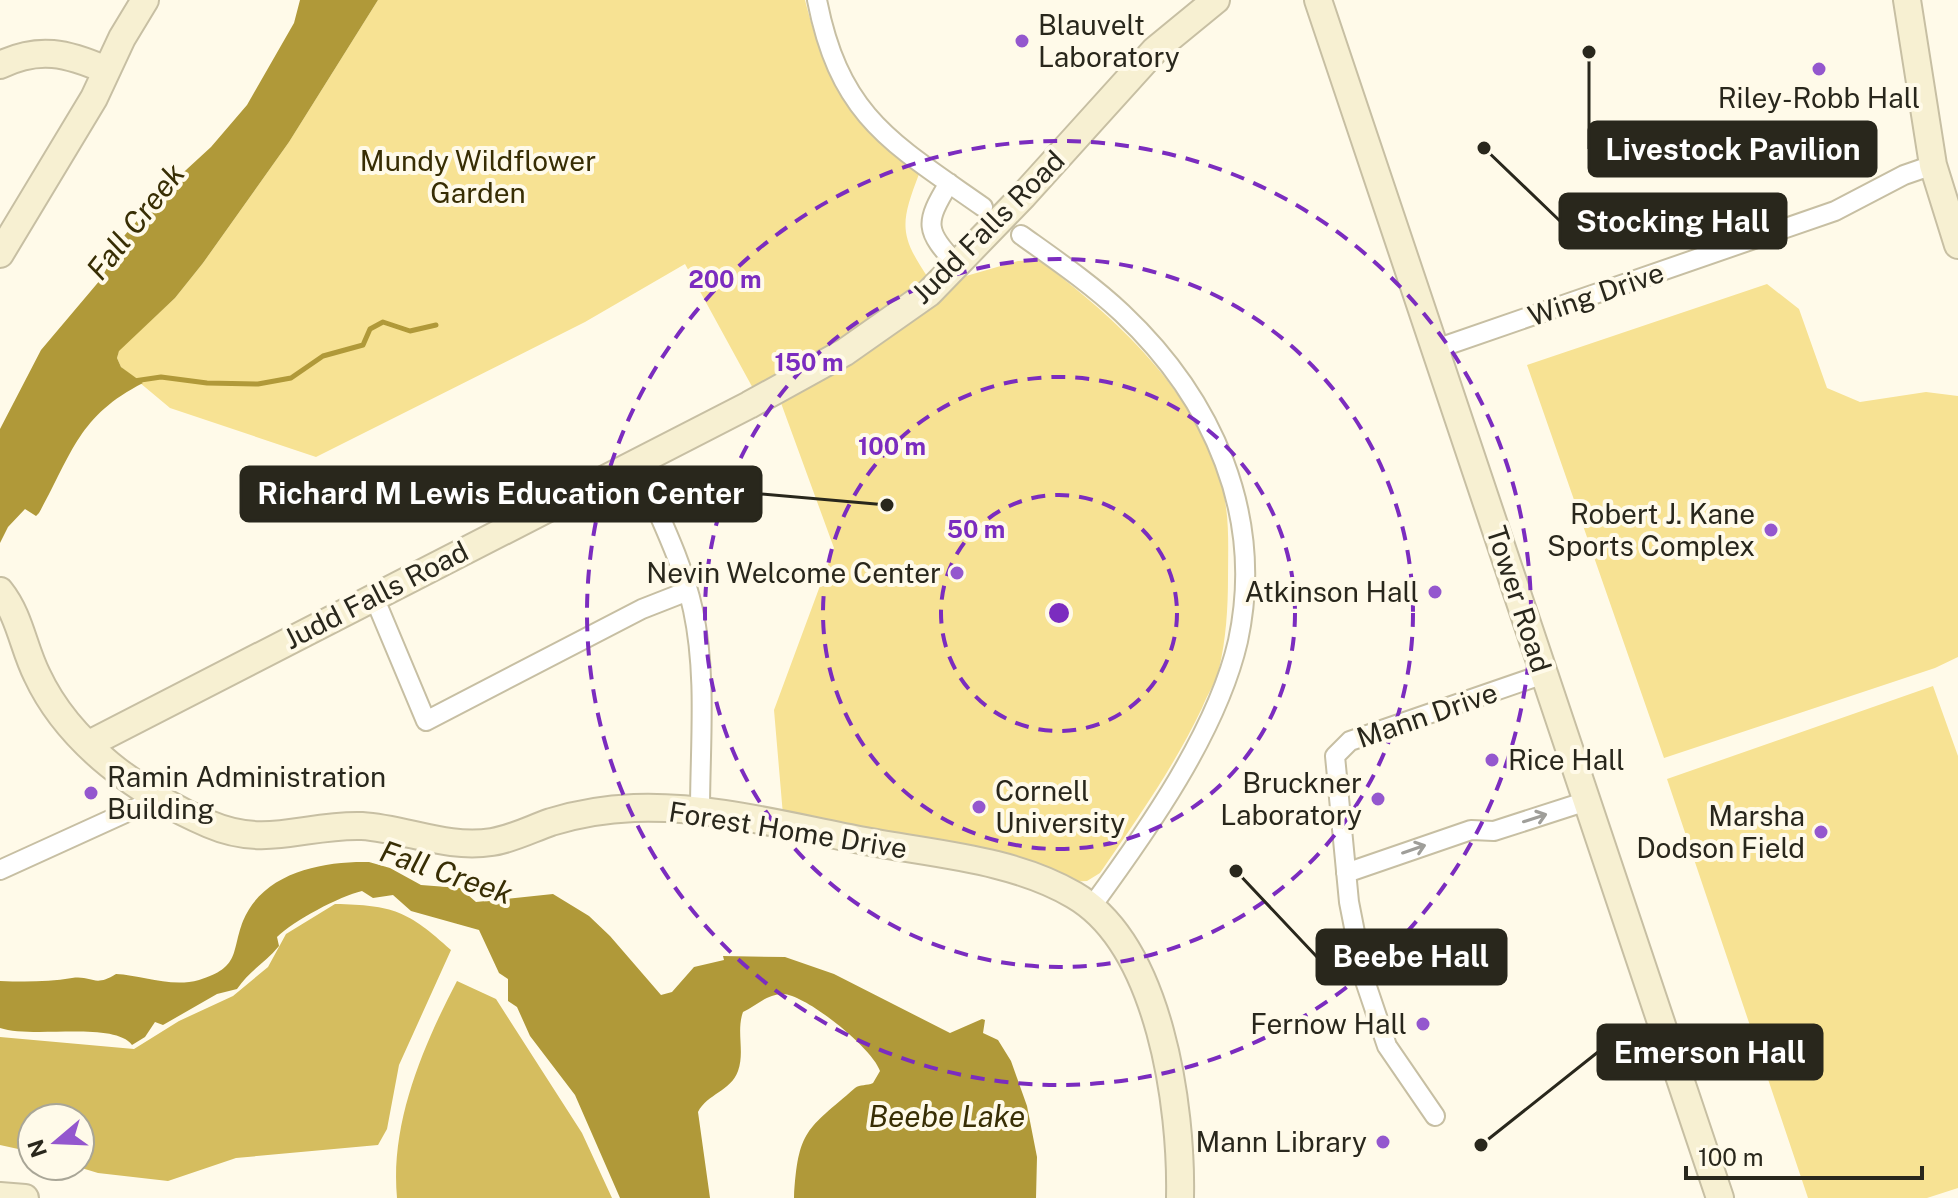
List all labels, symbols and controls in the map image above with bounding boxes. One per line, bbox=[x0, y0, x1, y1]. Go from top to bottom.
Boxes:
place label: Blauvelt Laboratory bbox=[1038, 8, 1180, 73]
marker: Blauvelt Laboratory bbox=[1013, 32, 1031, 50]
marker: Riley-Robb Hall bbox=[1810, 60, 1828, 78]
place label: Riley-Robb Hall bbox=[1718, 81, 1920, 114]
callout: Livestock Pavilion bbox=[1589, 122, 1876, 176]
text: Livestock Pavilion bbox=[1605, 131, 1861, 167]
street label: Judd Falls Road bbox=[904, 143, 1071, 310]
park label: Mundy Wildflower Garden bbox=[360, 144, 596, 209]
water label: Fall Creek bbox=[79, 156, 192, 287]
callout: Stocking Hall bbox=[1560, 194, 1786, 248]
text: Stocking Hall bbox=[1576, 203, 1770, 239]
street label: Wing Drive bbox=[1524, 255, 1668, 332]
text: 200 m bbox=[688, 265, 762, 293]
text: 150 m bbox=[775, 348, 843, 376]
text: 100 m bbox=[858, 432, 926, 460]
callout: Richard M Lewis Education Center bbox=[241, 467, 761, 521]
text: Richard M Lewis Education Center bbox=[257, 475, 745, 511]
place label: Robert J. Kane Sports Complex bbox=[1547, 497, 1755, 562]
text: 50 m bbox=[947, 515, 1005, 543]
marker: Robert J. Kane Sports Complex bbox=[1762, 521, 1780, 539]
street label: Tower Road bbox=[1480, 522, 1559, 676]
street label: Judd Falls Road bbox=[278, 534, 473, 655]
place label: Nevin Welcome Center bbox=[646, 556, 941, 589]
marker: Nevin Welcome Center bbox=[948, 564, 966, 582]
place label: Atkinson Hall bbox=[1245, 575, 1419, 608]
marker: Atkinson Hall bbox=[1426, 583, 1444, 601]
centre of rings bbox=[1045, 599, 1073, 627]
street label: Mann Drive bbox=[1352, 675, 1501, 754]
place label: Rice Hall bbox=[1508, 743, 1625, 776]
marker: Rice Hall bbox=[1483, 751, 1501, 769]
place label: Ramin Administration Building bbox=[107, 760, 386, 825]
place label: Bruckner Laboratory bbox=[1220, 766, 1362, 831]
place label: Cornell University bbox=[995, 774, 1125, 839]
marker: Ramin Administration Building bbox=[82, 784, 100, 802]
marker: Bruckner Laboratory bbox=[1369, 790, 1387, 808]
street label: Forest Home Drive bbox=[667, 794, 910, 865]
marker: Cornell University bbox=[970, 798, 988, 816]
place label: Marsha Dodson Field bbox=[1636, 799, 1805, 864]
one-way arrow bbox=[1523, 810, 1548, 825]
marker: Marsha Dodson Field bbox=[1812, 823, 1830, 841]
water label: Fall Creek bbox=[375, 833, 518, 912]
one-way arrow bbox=[1401, 841, 1426, 856]
callout: Beebe Hall bbox=[1317, 930, 1506, 984]
text: Beebe Hall bbox=[1333, 938, 1489, 974]
place label: Fernow Hall bbox=[1250, 1007, 1407, 1040]
marker: Fernow Hall bbox=[1414, 1015, 1432, 1033]
callout: Emerson Hall bbox=[1598, 1025, 1822, 1079]
text: Emerson Hall bbox=[1614, 1034, 1806, 1070]
water label: Beebe Lake bbox=[869, 1098, 1025, 1134]
north arrow bbox=[16, 1102, 96, 1182]
place label: Mann Library bbox=[1195, 1125, 1367, 1158]
scale bar bbox=[1686, 1130, 1922, 1180]
marker: Mann Library bbox=[1374, 1133, 1392, 1151]
text: N bbox=[22, 1136, 52, 1161]
text: 100 m bbox=[1698, 1143, 1764, 1171]

